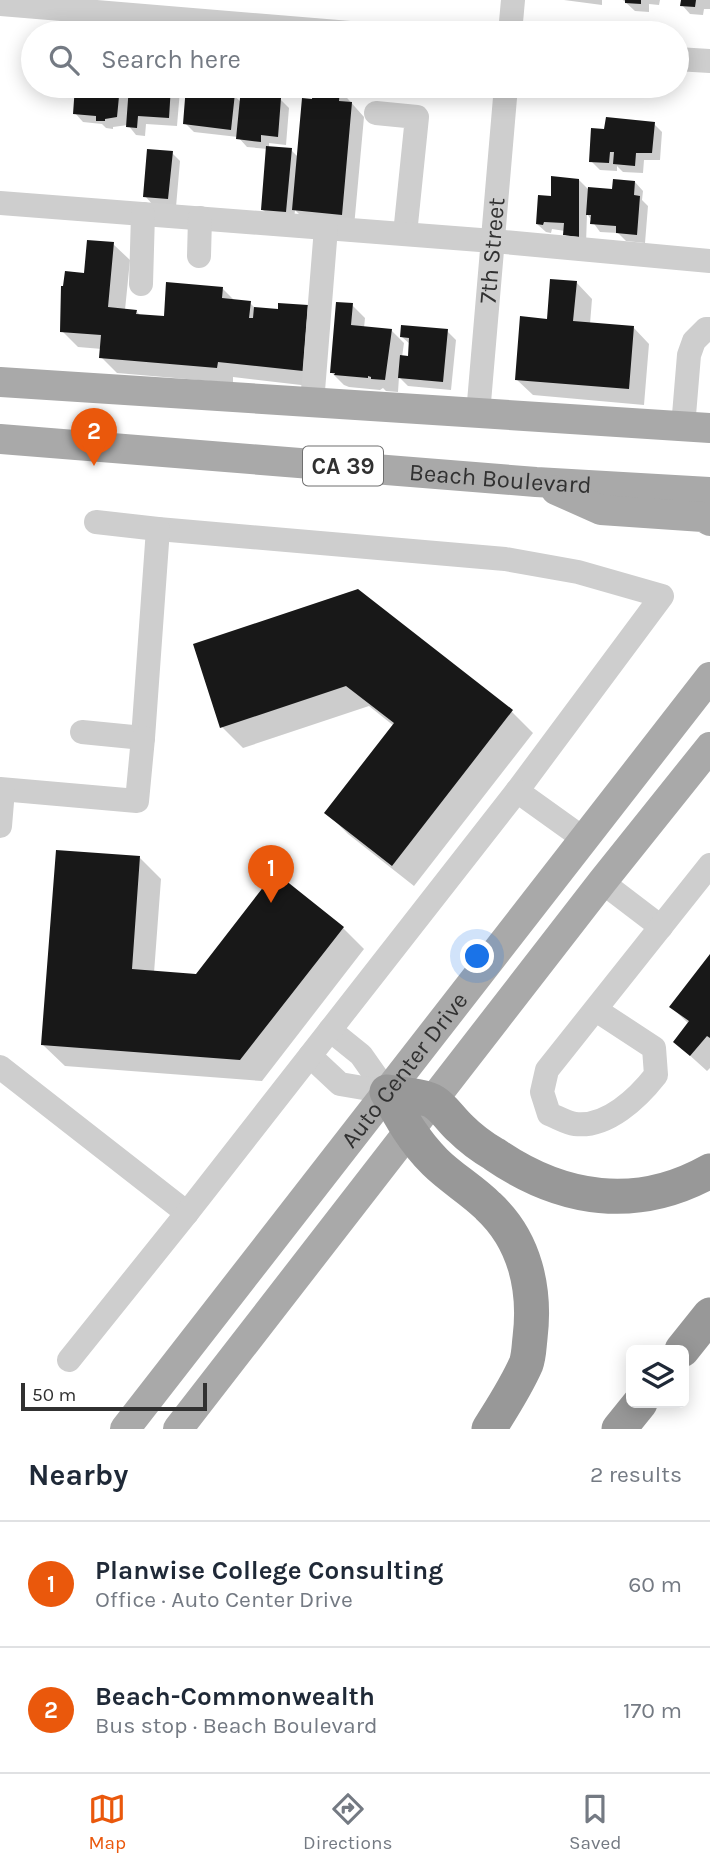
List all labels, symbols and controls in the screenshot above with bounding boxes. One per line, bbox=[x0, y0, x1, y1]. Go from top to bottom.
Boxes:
search box bbox=[21, 21, 689, 98]
icon: search bbox=[45, 41, 83, 79]
text: Search here bbox=[101, 44, 241, 75]
street label: 7th Street bbox=[473, 196, 510, 305]
pin: 2 bbox=[71, 408, 117, 466]
road number: CA 39 bbox=[303, 446, 383, 486]
street label: Beach Boulevard bbox=[408, 458, 592, 499]
pin: 1 bbox=[248, 845, 294, 903]
your location bbox=[460, 939, 494, 973]
street label: Auto Center Drive bbox=[335, 986, 474, 1153]
map controls bbox=[626, 1345, 689, 1408]
button: layers bbox=[626, 1345, 689, 1408]
scale bar bbox=[21, 1380, 206, 1412]
text: 50 m bbox=[32, 1384, 76, 1406]
text: Nearby bbox=[28, 1457, 128, 1493]
text: 2 results bbox=[590, 1461, 682, 1488]
text: Planwise College Consulting bbox=[95, 1555, 443, 1586]
text: 1 bbox=[47, 1571, 55, 1598]
text: 60 m bbox=[628, 1571, 682, 1598]
text: Office · Auto Center Drive bbox=[95, 1586, 353, 1613]
text: Beach-Commonwealth bbox=[95, 1681, 375, 1712]
text: 2 bbox=[44, 1697, 58, 1724]
text: 170 m bbox=[623, 1697, 682, 1724]
text: Bus stop · Beach Boulevard bbox=[95, 1712, 378, 1739]
tab: Map bbox=[88, 1790, 126, 1854]
tab: Directions bbox=[303, 1790, 392, 1854]
tab: Saved bbox=[569, 1790, 622, 1854]

